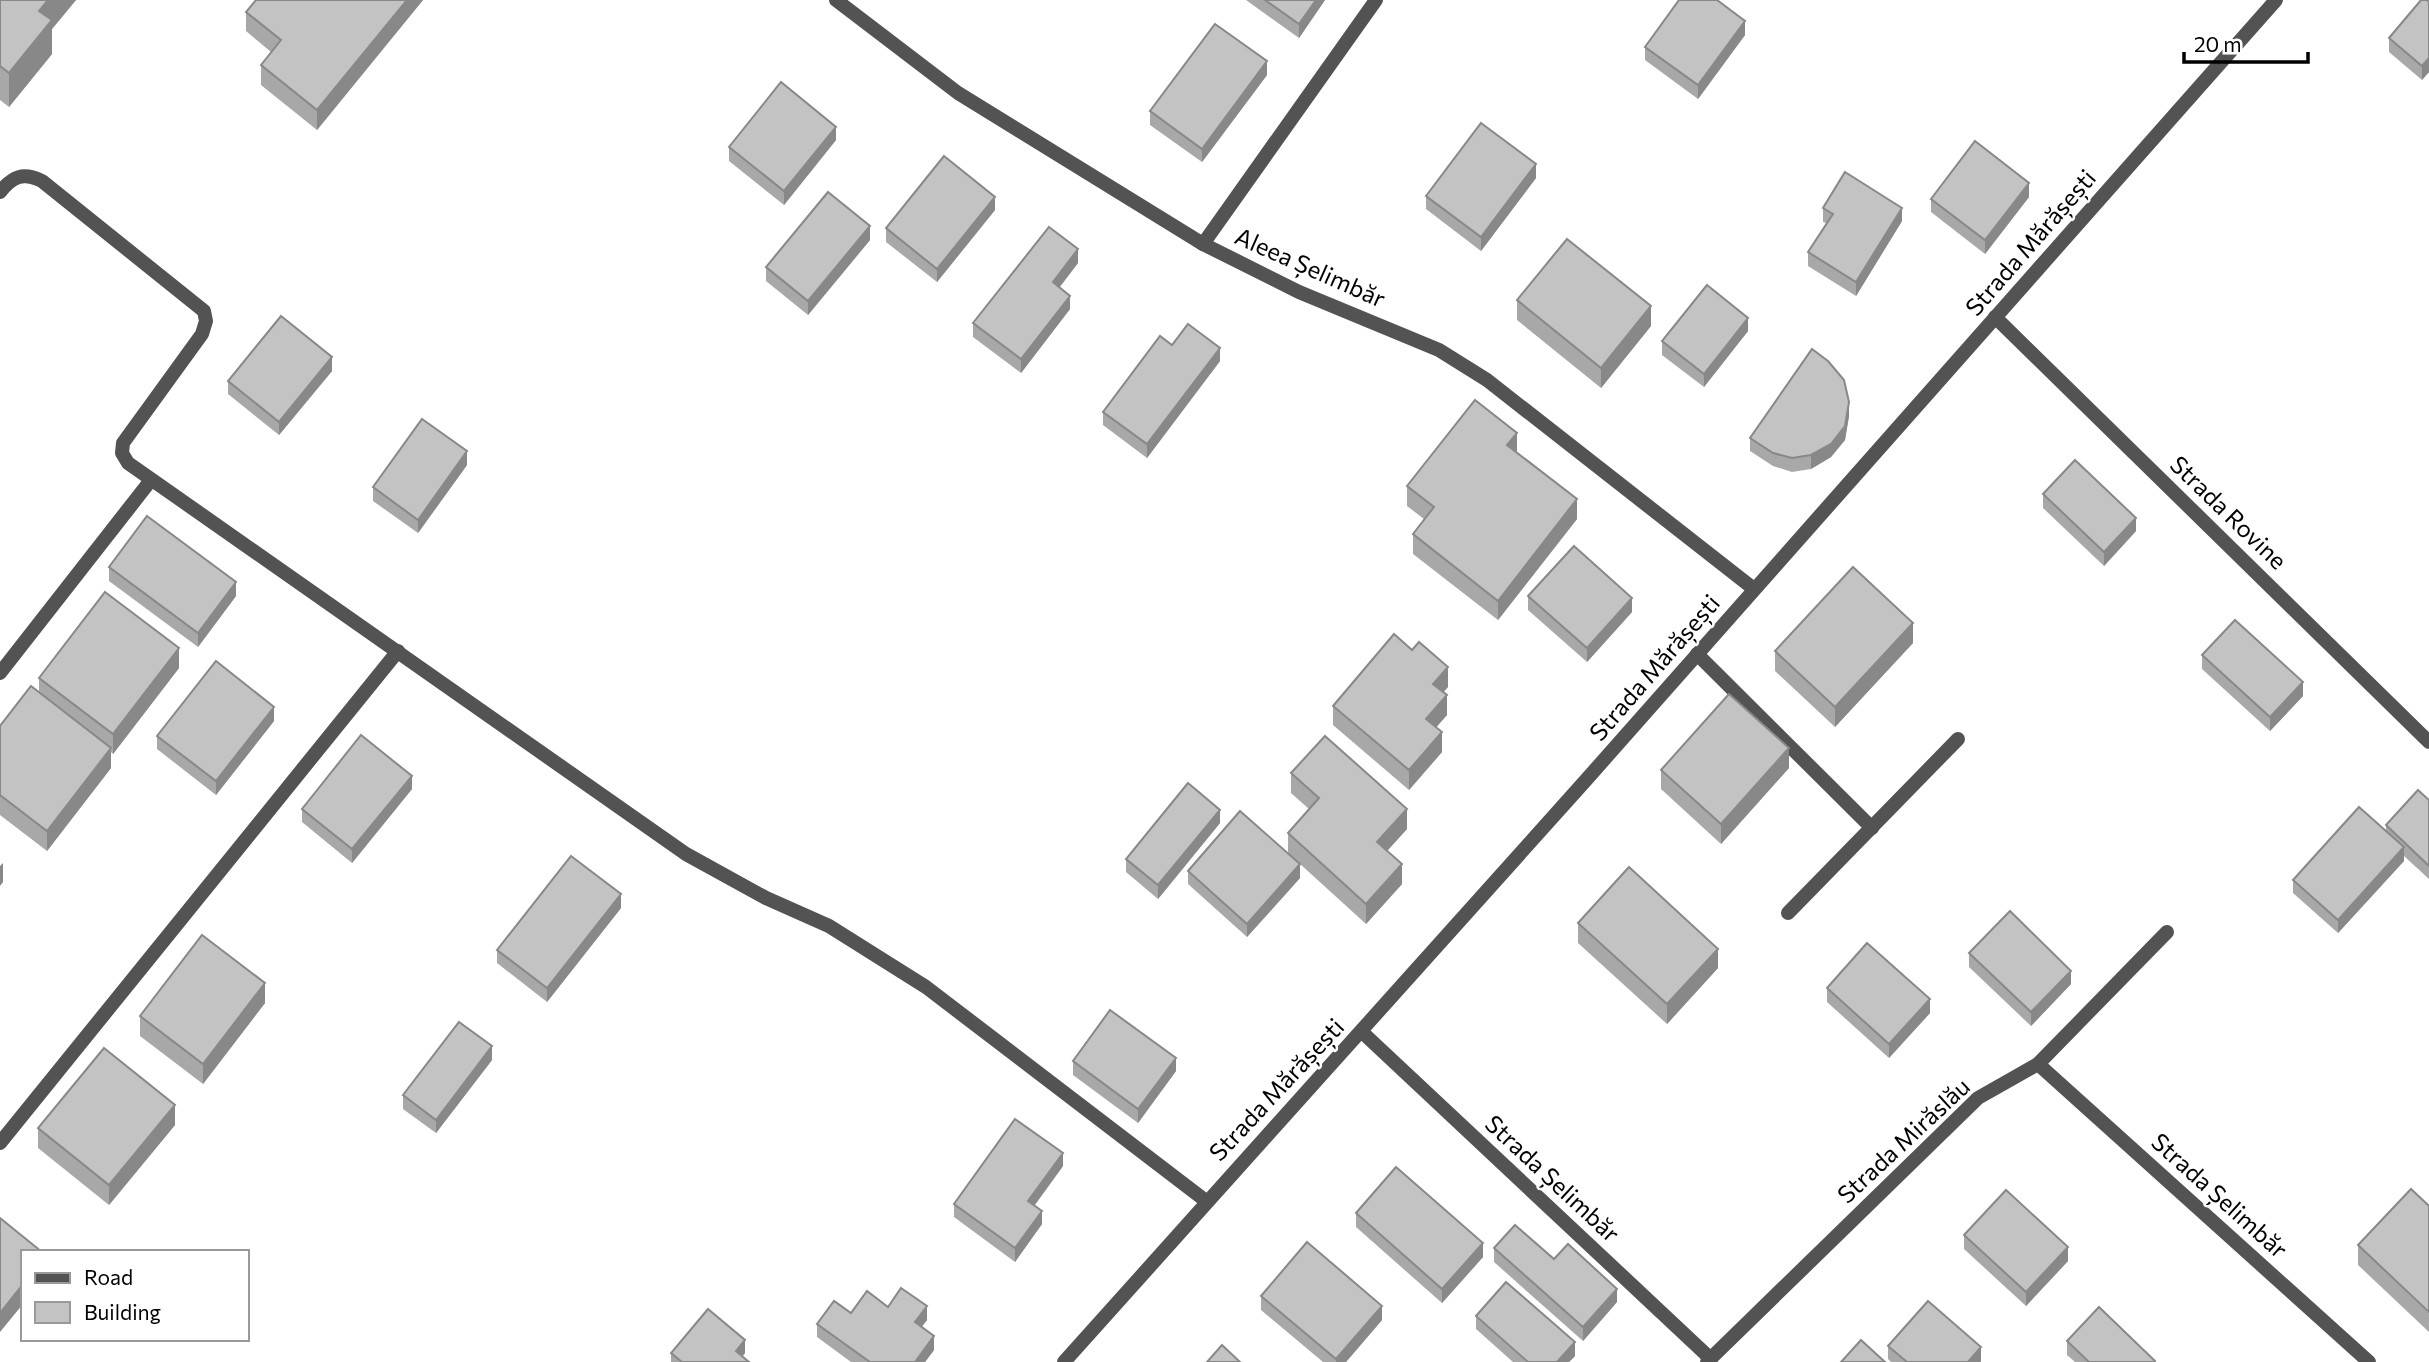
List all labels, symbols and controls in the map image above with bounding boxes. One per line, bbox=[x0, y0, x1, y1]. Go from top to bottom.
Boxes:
scale bar bbox=[2184, 21, 2308, 65]
text: 20 m bbox=[2194, 31, 2242, 56]
street label: Strada Mărășești bbox=[1959, 163, 2103, 322]
street label: Aleea Șelimbăr bbox=[1230, 221, 1391, 315]
street label: Strada Rovine bbox=[2165, 449, 2293, 575]
street label: Strada Mărășești bbox=[1583, 588, 1727, 747]
street label: Strada Mărășești bbox=[1203, 1012, 1351, 1168]
street label: Strada Mirăslău bbox=[1831, 1071, 1975, 1209]
street label: Strada Șelimbăr bbox=[1479, 1108, 1626, 1249]
street label: Strada Șelimbăr bbox=[2145, 1126, 2294, 1265]
legend bbox=[21, 1250, 248, 1341]
text: Road bbox=[84, 1264, 133, 1289]
text: Building bbox=[84, 1299, 161, 1324]

